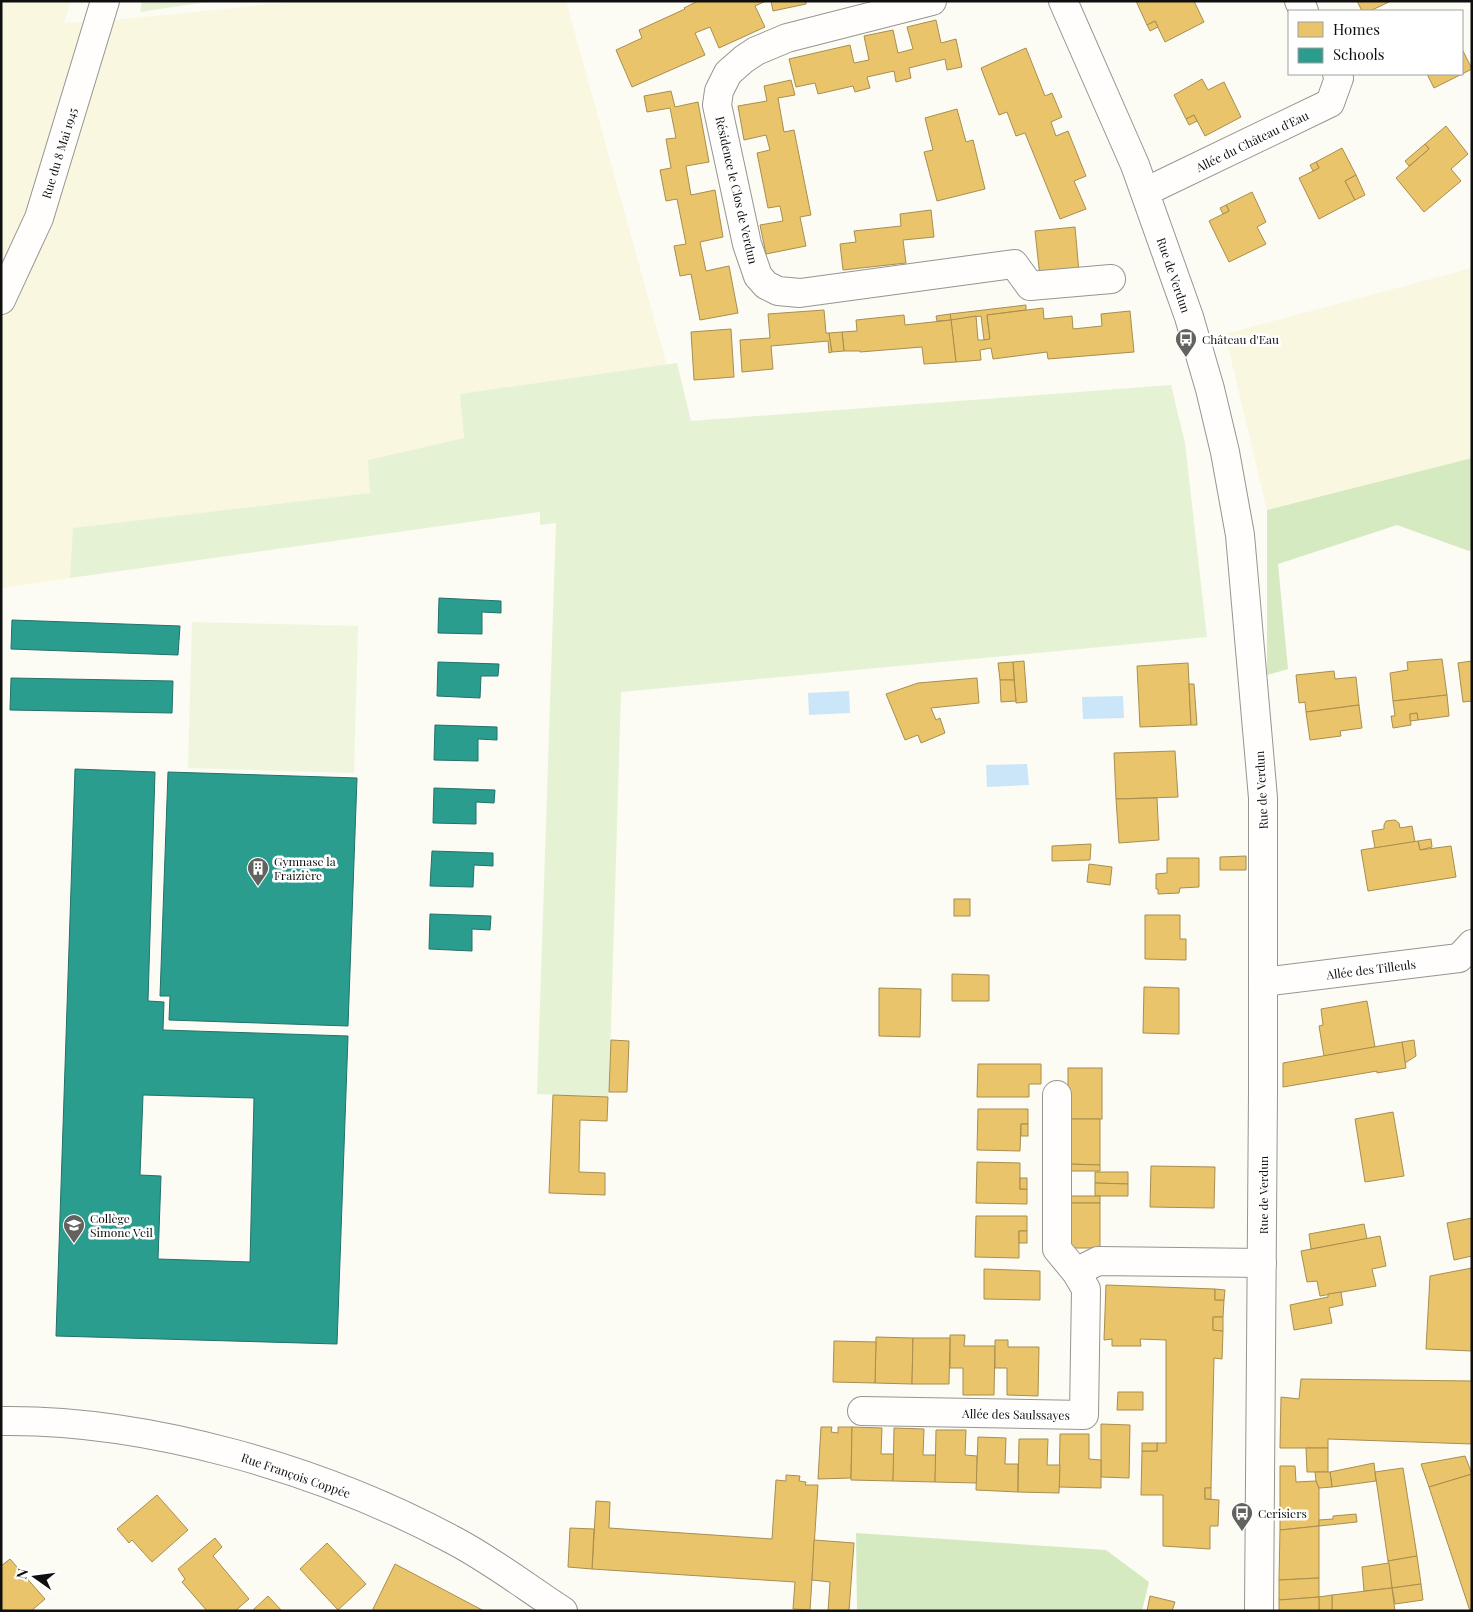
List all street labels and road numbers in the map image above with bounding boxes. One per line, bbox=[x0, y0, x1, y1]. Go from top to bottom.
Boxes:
street label: Rue du 8 Mai 1945 bbox=[38, 106, 80, 200]
street label: Allée du Château d'Eau bbox=[1192, 107, 1311, 176]
street label: Résidence le Clos de Verdun bbox=[712, 115, 762, 265]
street label: Rue de Verdun bbox=[1154, 235, 1194, 315]
street label: Rue de Verdun bbox=[1251, 750, 1271, 830]
street label: Allée des Tilleuls bbox=[1324, 956, 1417, 983]
street label: Rue de Verdun bbox=[1255, 1156, 1271, 1234]
street label: Allée des Saulssayes bbox=[961, 1405, 1070, 1423]
street label: Rue François Coppée bbox=[239, 1449, 353, 1501]

